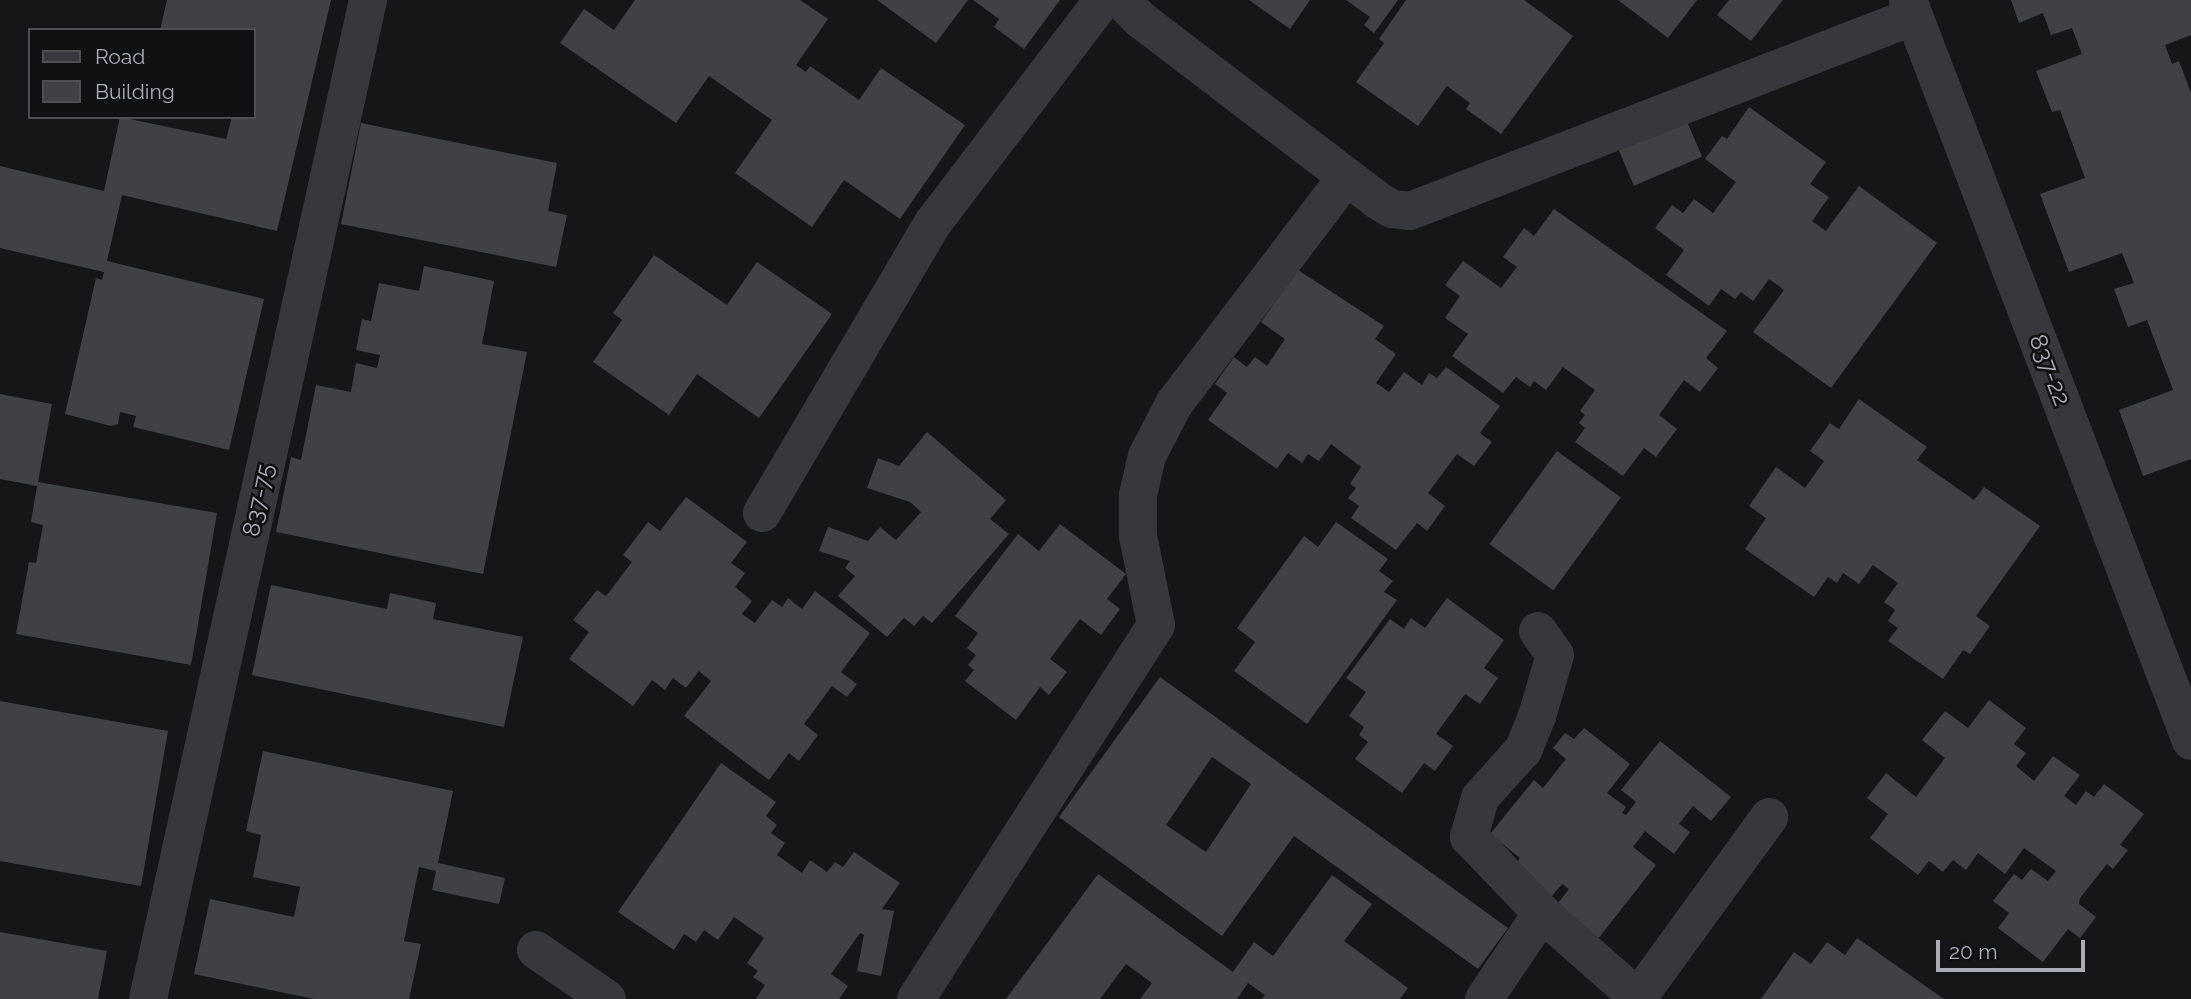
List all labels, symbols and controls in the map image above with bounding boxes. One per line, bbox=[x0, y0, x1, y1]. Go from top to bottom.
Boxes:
legend bbox=[28, 28, 256, 119]
text: Road bbox=[95, 44, 145, 69]
text: Building bbox=[95, 79, 175, 104]
street label: 837-22 bbox=[2023, 330, 2077, 410]
street label: 837-75 bbox=[236, 461, 280, 539]
scale bar bbox=[1939, 926, 2088, 970]
text: 20 m bbox=[1949, 939, 1997, 964]

